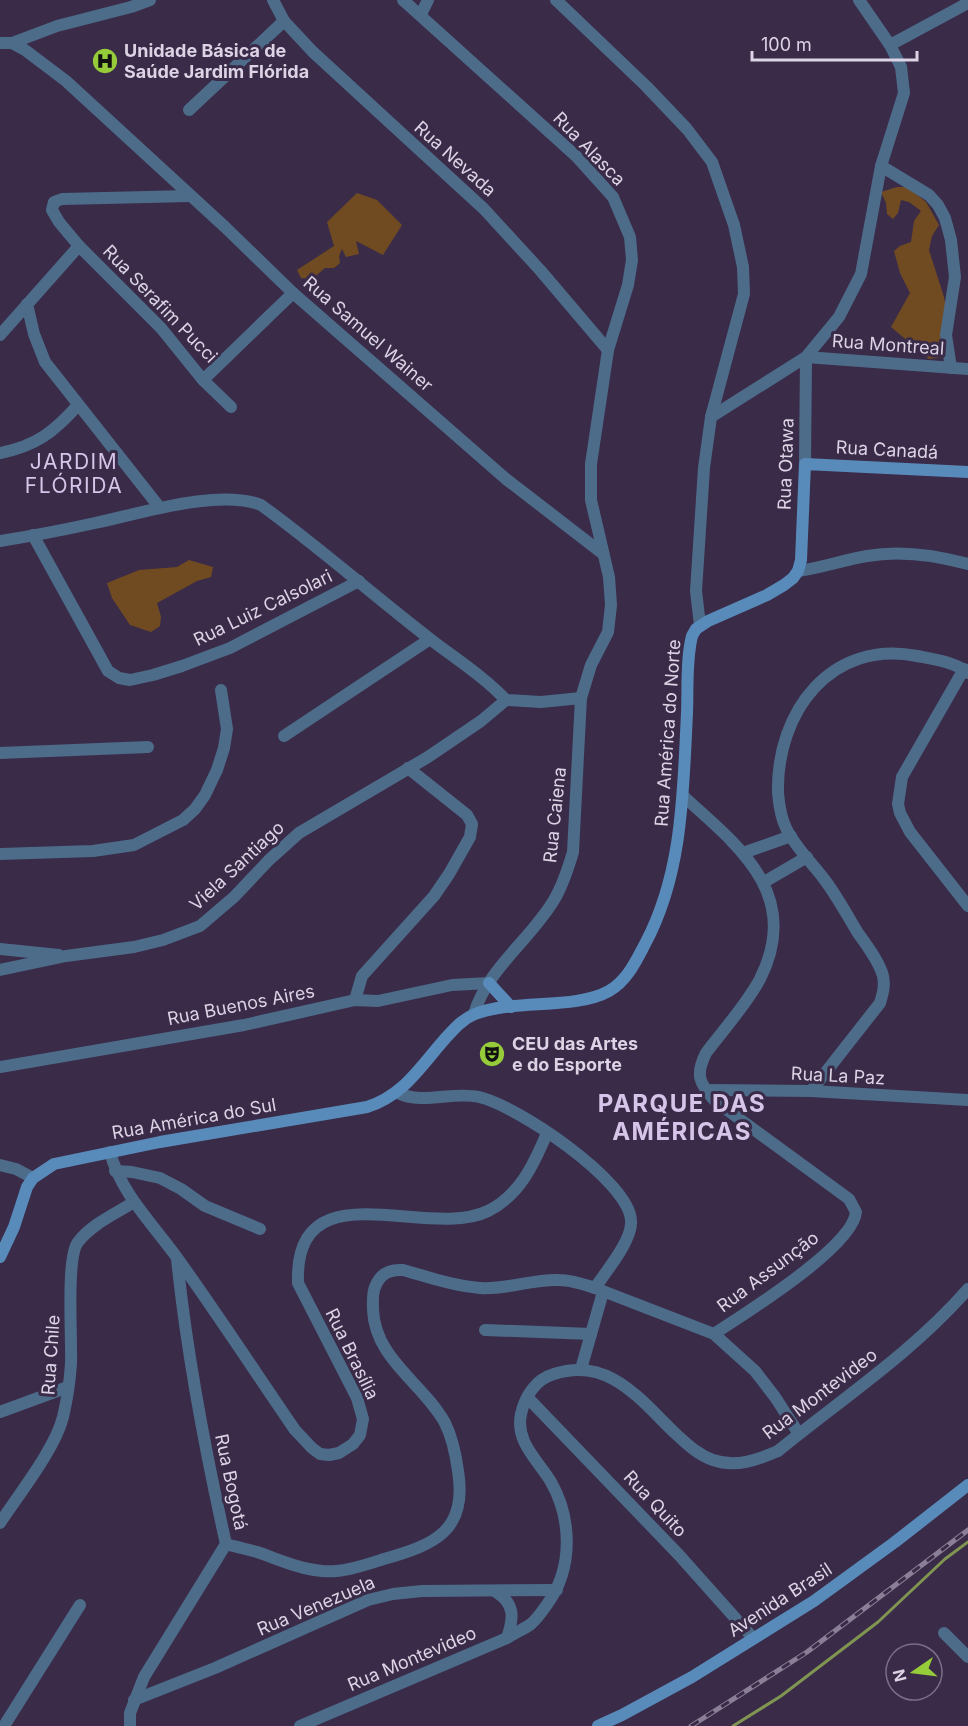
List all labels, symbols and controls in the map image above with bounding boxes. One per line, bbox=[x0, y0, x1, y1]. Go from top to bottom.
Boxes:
scale bar bbox=[752, 24, 917, 62]
text: 100 m bbox=[761, 34, 812, 55]
place label: Unidade Básica de Saúde Jardim Flórida bbox=[124, 40, 309, 82]
hospital icon: Unidade Básica de Saúde Jardim Flórida bbox=[90, 46, 120, 76]
street label: Rua Alasca bbox=[549, 107, 630, 190]
street label: Rua Nevada bbox=[410, 117, 500, 201]
street label: Rua Serafim Pucci bbox=[99, 241, 222, 367]
street label: Rua Samuel Wainer bbox=[299, 272, 437, 396]
street label: Rua Montreal bbox=[831, 330, 945, 359]
street label: Rua Otawa bbox=[773, 418, 798, 510]
street label: Rua Canadá bbox=[835, 436, 939, 463]
district label: JARDIM FLÓRIDA bbox=[25, 449, 123, 498]
street label: Rua Luiz Calsolari bbox=[190, 565, 335, 650]
street label: Rua América do Norte bbox=[650, 639, 685, 827]
street label: Rua Caiena bbox=[539, 766, 570, 864]
street label: Viela Santiago bbox=[185, 817, 288, 915]
street label: Rua Buenos Aires bbox=[165, 980, 316, 1029]
place label: CEU das Artes e do Esporte bbox=[512, 1033, 638, 1075]
theatre icon: CEU das Artes e do Esporte bbox=[477, 1039, 507, 1069]
street label: Rua La Paz bbox=[790, 1063, 886, 1088]
district label: PARQUE DAS AMÉRICAS bbox=[598, 1089, 766, 1146]
street label: Rua América do Sul bbox=[110, 1094, 278, 1143]
street label: Rua Assunção bbox=[713, 1227, 823, 1317]
street label: Rua Brasília bbox=[321, 1305, 384, 1403]
street label: Rua Chile bbox=[37, 1314, 64, 1396]
street label: Rua Montevideo bbox=[758, 1344, 881, 1443]
street label: Rua Bogotá bbox=[211, 1432, 252, 1532]
street label: Rua Quito bbox=[619, 1466, 691, 1541]
street label: Avenida Brasil bbox=[724, 1558, 836, 1641]
street label: Rua Venezuela bbox=[254, 1571, 378, 1640]
street label: Rua Montevideo bbox=[344, 1622, 479, 1695]
north arrow bbox=[884, 1642, 944, 1702]
text: N bbox=[888, 1667, 911, 1684]

